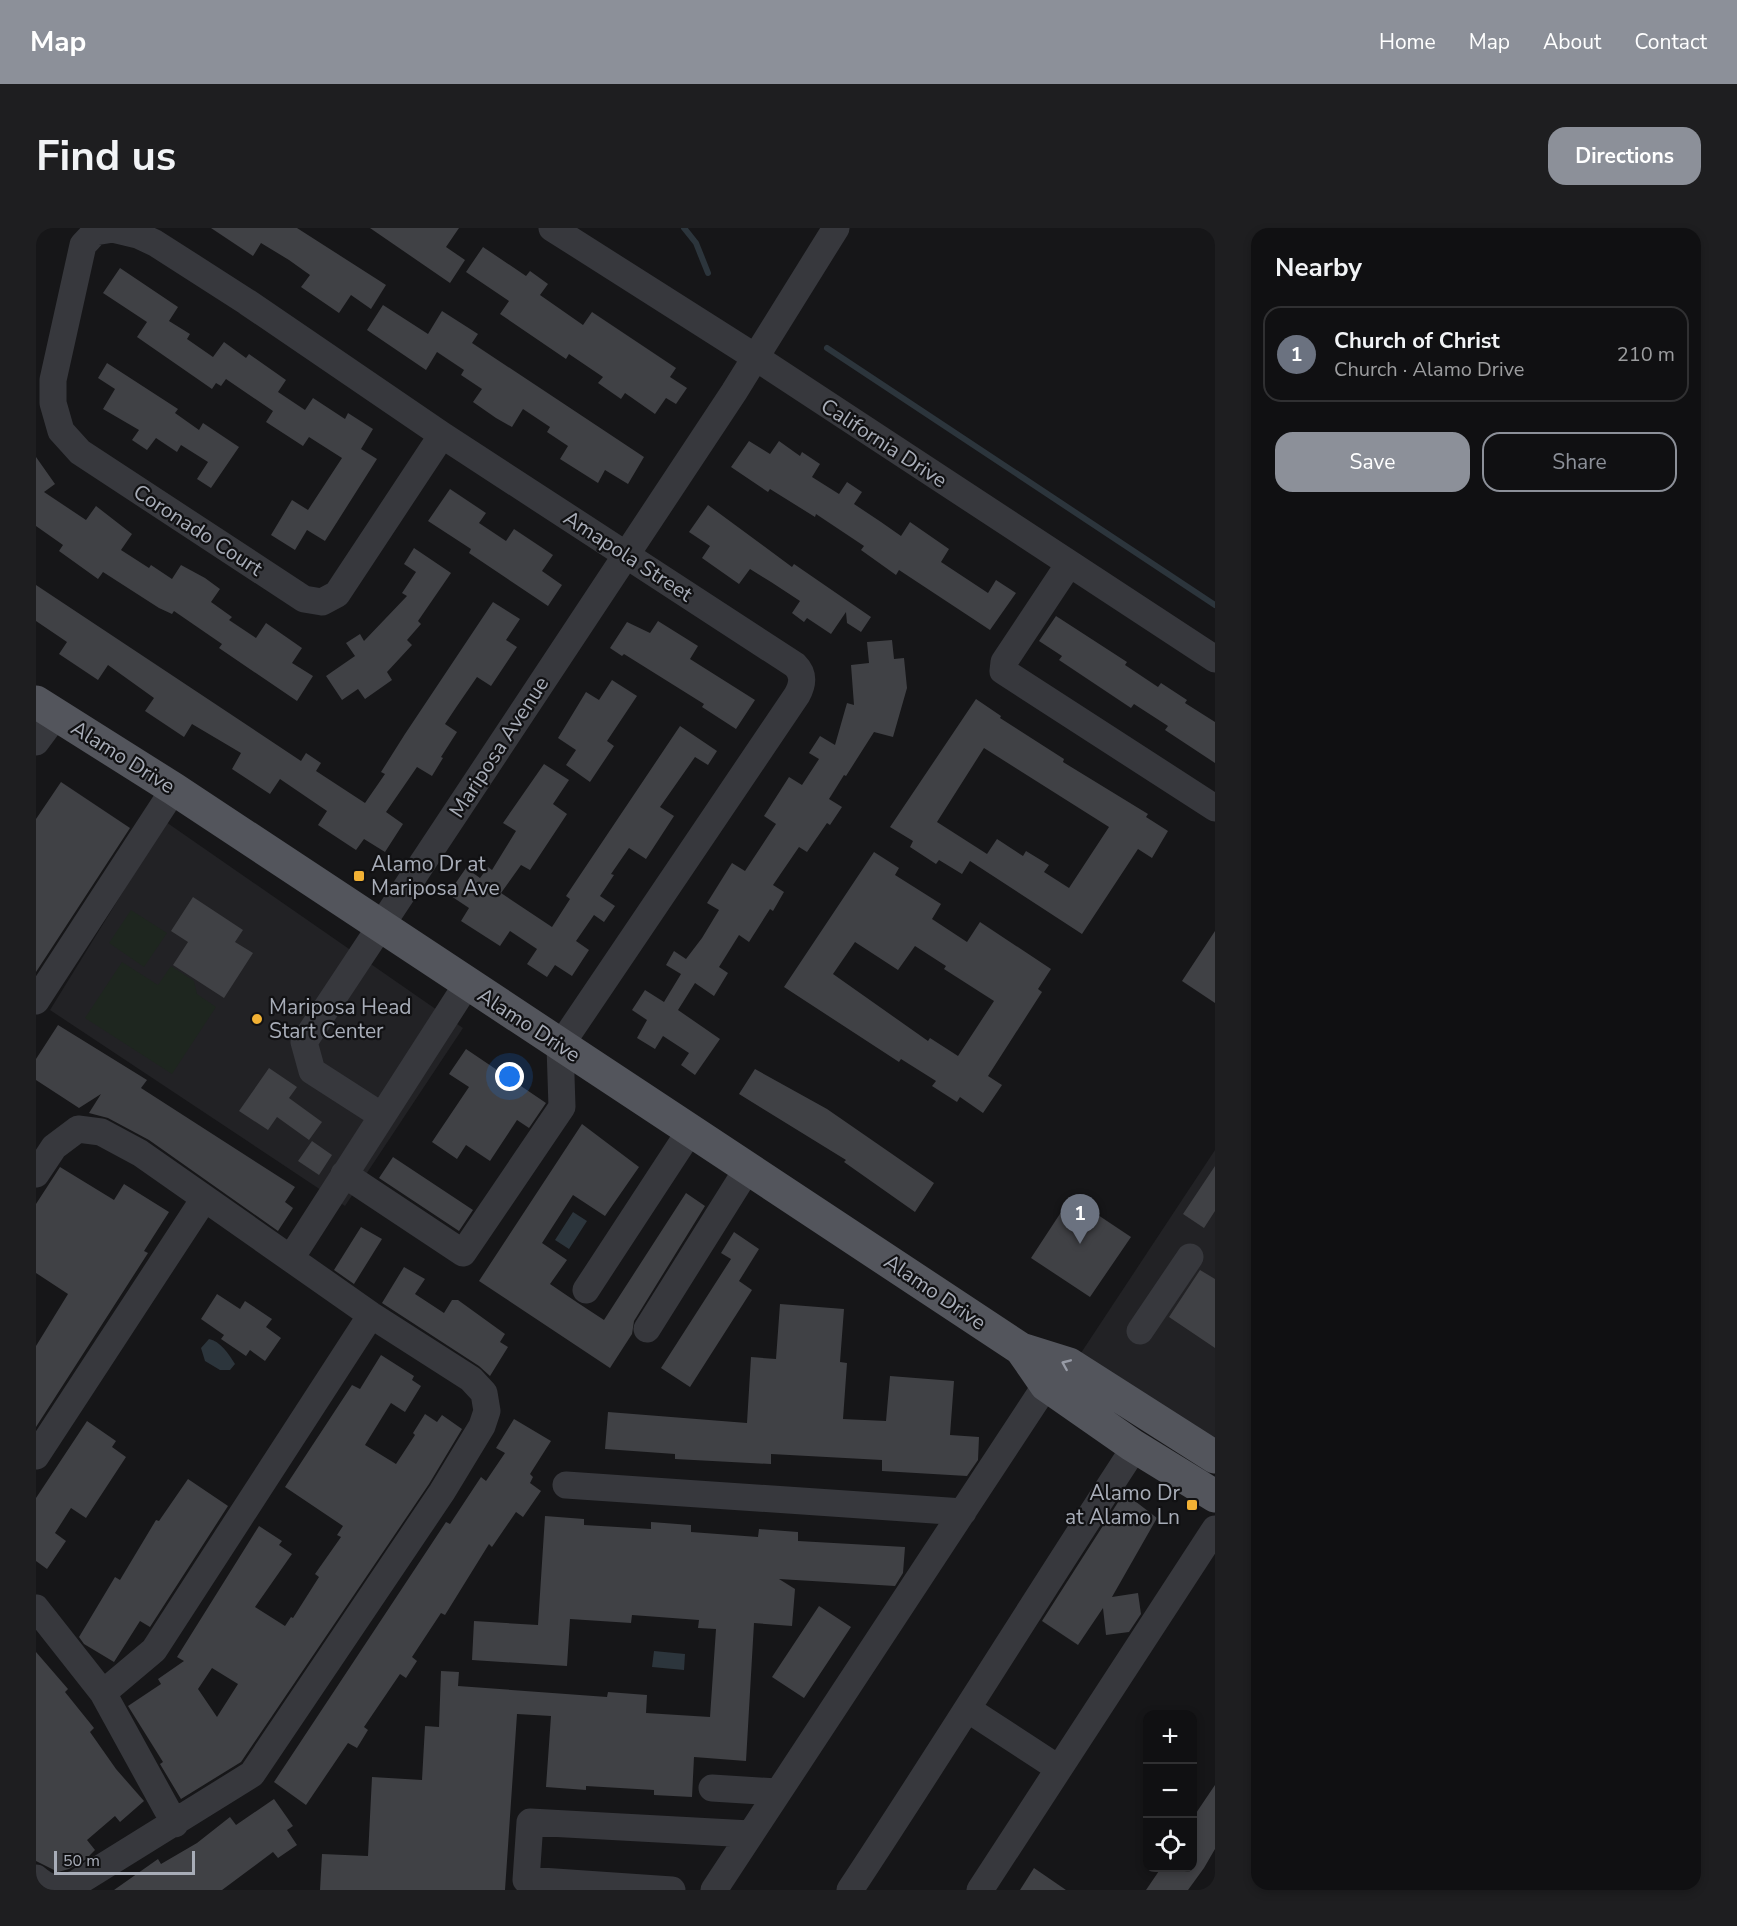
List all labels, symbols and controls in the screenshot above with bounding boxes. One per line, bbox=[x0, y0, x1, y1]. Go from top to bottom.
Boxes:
text: Map bbox=[30, 23, 86, 61]
text: Home bbox=[1379, 28, 1436, 56]
text: Map bbox=[1469, 28, 1510, 56]
text: About bbox=[1543, 28, 1601, 56]
text: Contact bbox=[1634, 28, 1707, 56]
button: Directions bbox=[1548, 127, 1701, 185]
text: Find us bbox=[36, 128, 176, 185]
text: Nearby bbox=[1275, 250, 1362, 285]
text: Church of Christ bbox=[1334, 326, 1500, 356]
text: 1 bbox=[1291, 341, 1303, 368]
text: 210 m bbox=[1617, 341, 1675, 368]
text: Church · Alamo Drive bbox=[1334, 356, 1524, 383]
street label: California Drive bbox=[816, 392, 952, 494]
button: Save bbox=[1275, 432, 1470, 492]
button: Share bbox=[1482, 432, 1677, 492]
street label: Coronado Court bbox=[128, 478, 269, 583]
street label: Amapola Street bbox=[558, 504, 698, 608]
street label: Mariposa Avenue bbox=[443, 671, 555, 823]
street label: Alamo Drive bbox=[66, 714, 180, 800]
place label: Alamo Dr at Mariposa Ave bbox=[371, 850, 500, 902]
marker: Alamo Dr at Mariposa Ave bbox=[352, 869, 366, 883]
street label: Alamo Drive bbox=[472, 981, 586, 1069]
place label: Mariposa Head Start Center bbox=[269, 993, 412, 1045]
marker: Mariposa Head Start Center bbox=[250, 1012, 264, 1026]
your location bbox=[495, 1062, 524, 1091]
pin: 1 bbox=[1060, 1194, 1100, 1244]
street label: Alamo Drive bbox=[878, 1248, 992, 1336]
one-way arrow bbox=[1061, 1359, 1072, 1371]
place label: Alamo Dr at Alamo Ln bbox=[1065, 1479, 1180, 1531]
marker: Alamo Dr at Alamo Ln bbox=[1185, 1498, 1199, 1512]
map controls bbox=[1143, 1710, 1197, 1872]
button: + bbox=[1143, 1710, 1197, 1764]
button: − bbox=[1143, 1764, 1197, 1818]
button: locate bbox=[1143, 1818, 1197, 1872]
scale bar bbox=[54, 1848, 195, 1876]
text: 50 m bbox=[63, 1850, 100, 1872]

